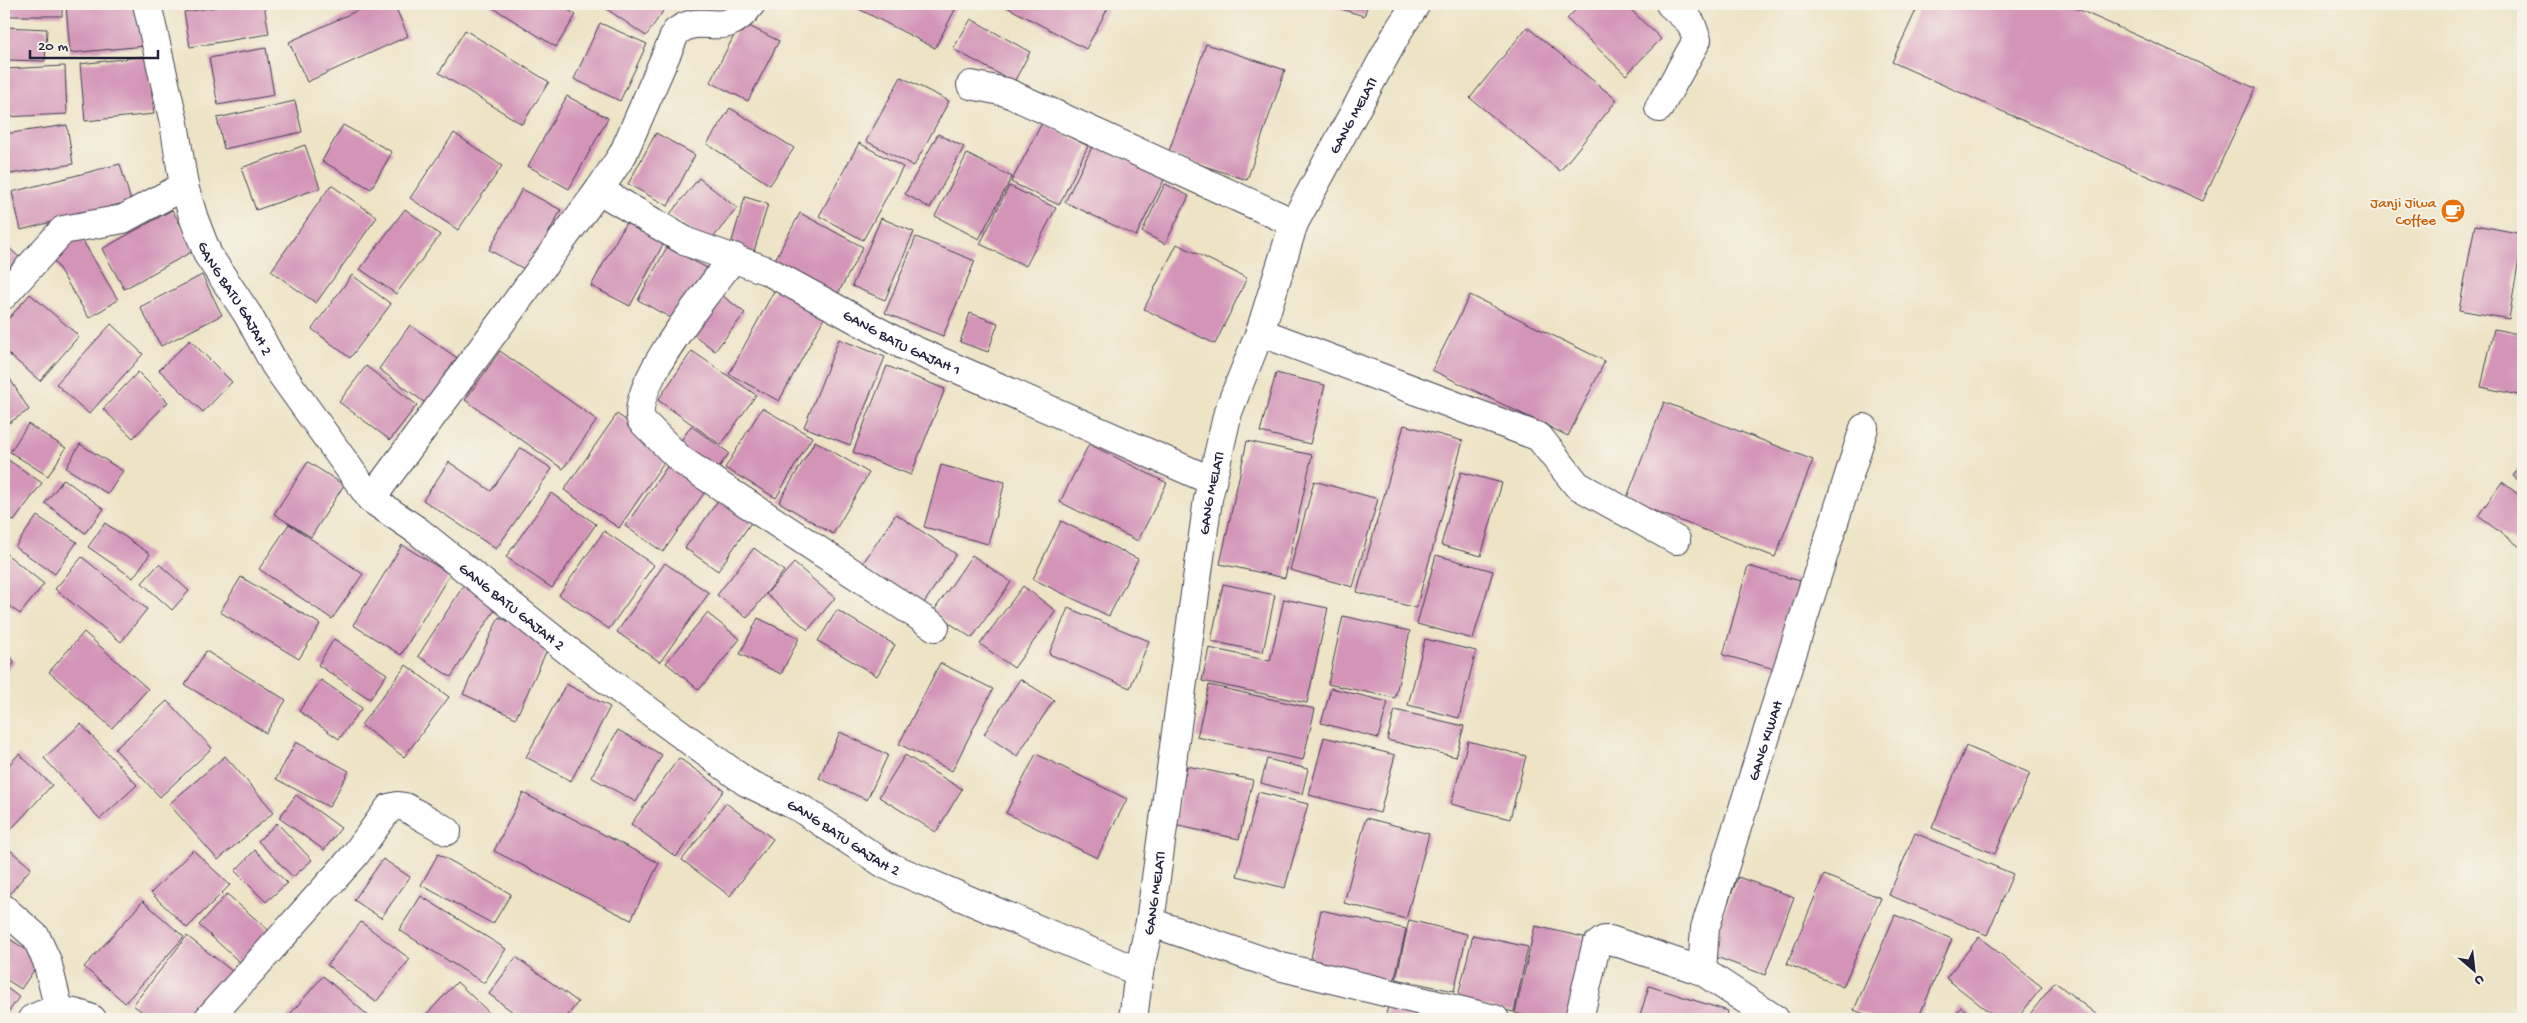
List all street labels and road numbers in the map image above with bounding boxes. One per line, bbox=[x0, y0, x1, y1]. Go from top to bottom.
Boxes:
street label: GANG MELATI bbox=[1326, 75, 1383, 158]
street label: GANG BATU GAJAH 2 bbox=[193, 239, 275, 359]
street label: GANG BATU GAJAH 1 bbox=[839, 307, 963, 380]
street label: GANG MELATI bbox=[1196, 450, 1230, 536]
street label: GANG BATU GAJAH 2 bbox=[454, 560, 567, 655]
street label: GANG KIWAH bbox=[1745, 698, 1788, 783]
street label: GANG BATU GAJAH 2 bbox=[784, 796, 902, 881]
street label: GANG MELATI bbox=[1140, 850, 1171, 937]

